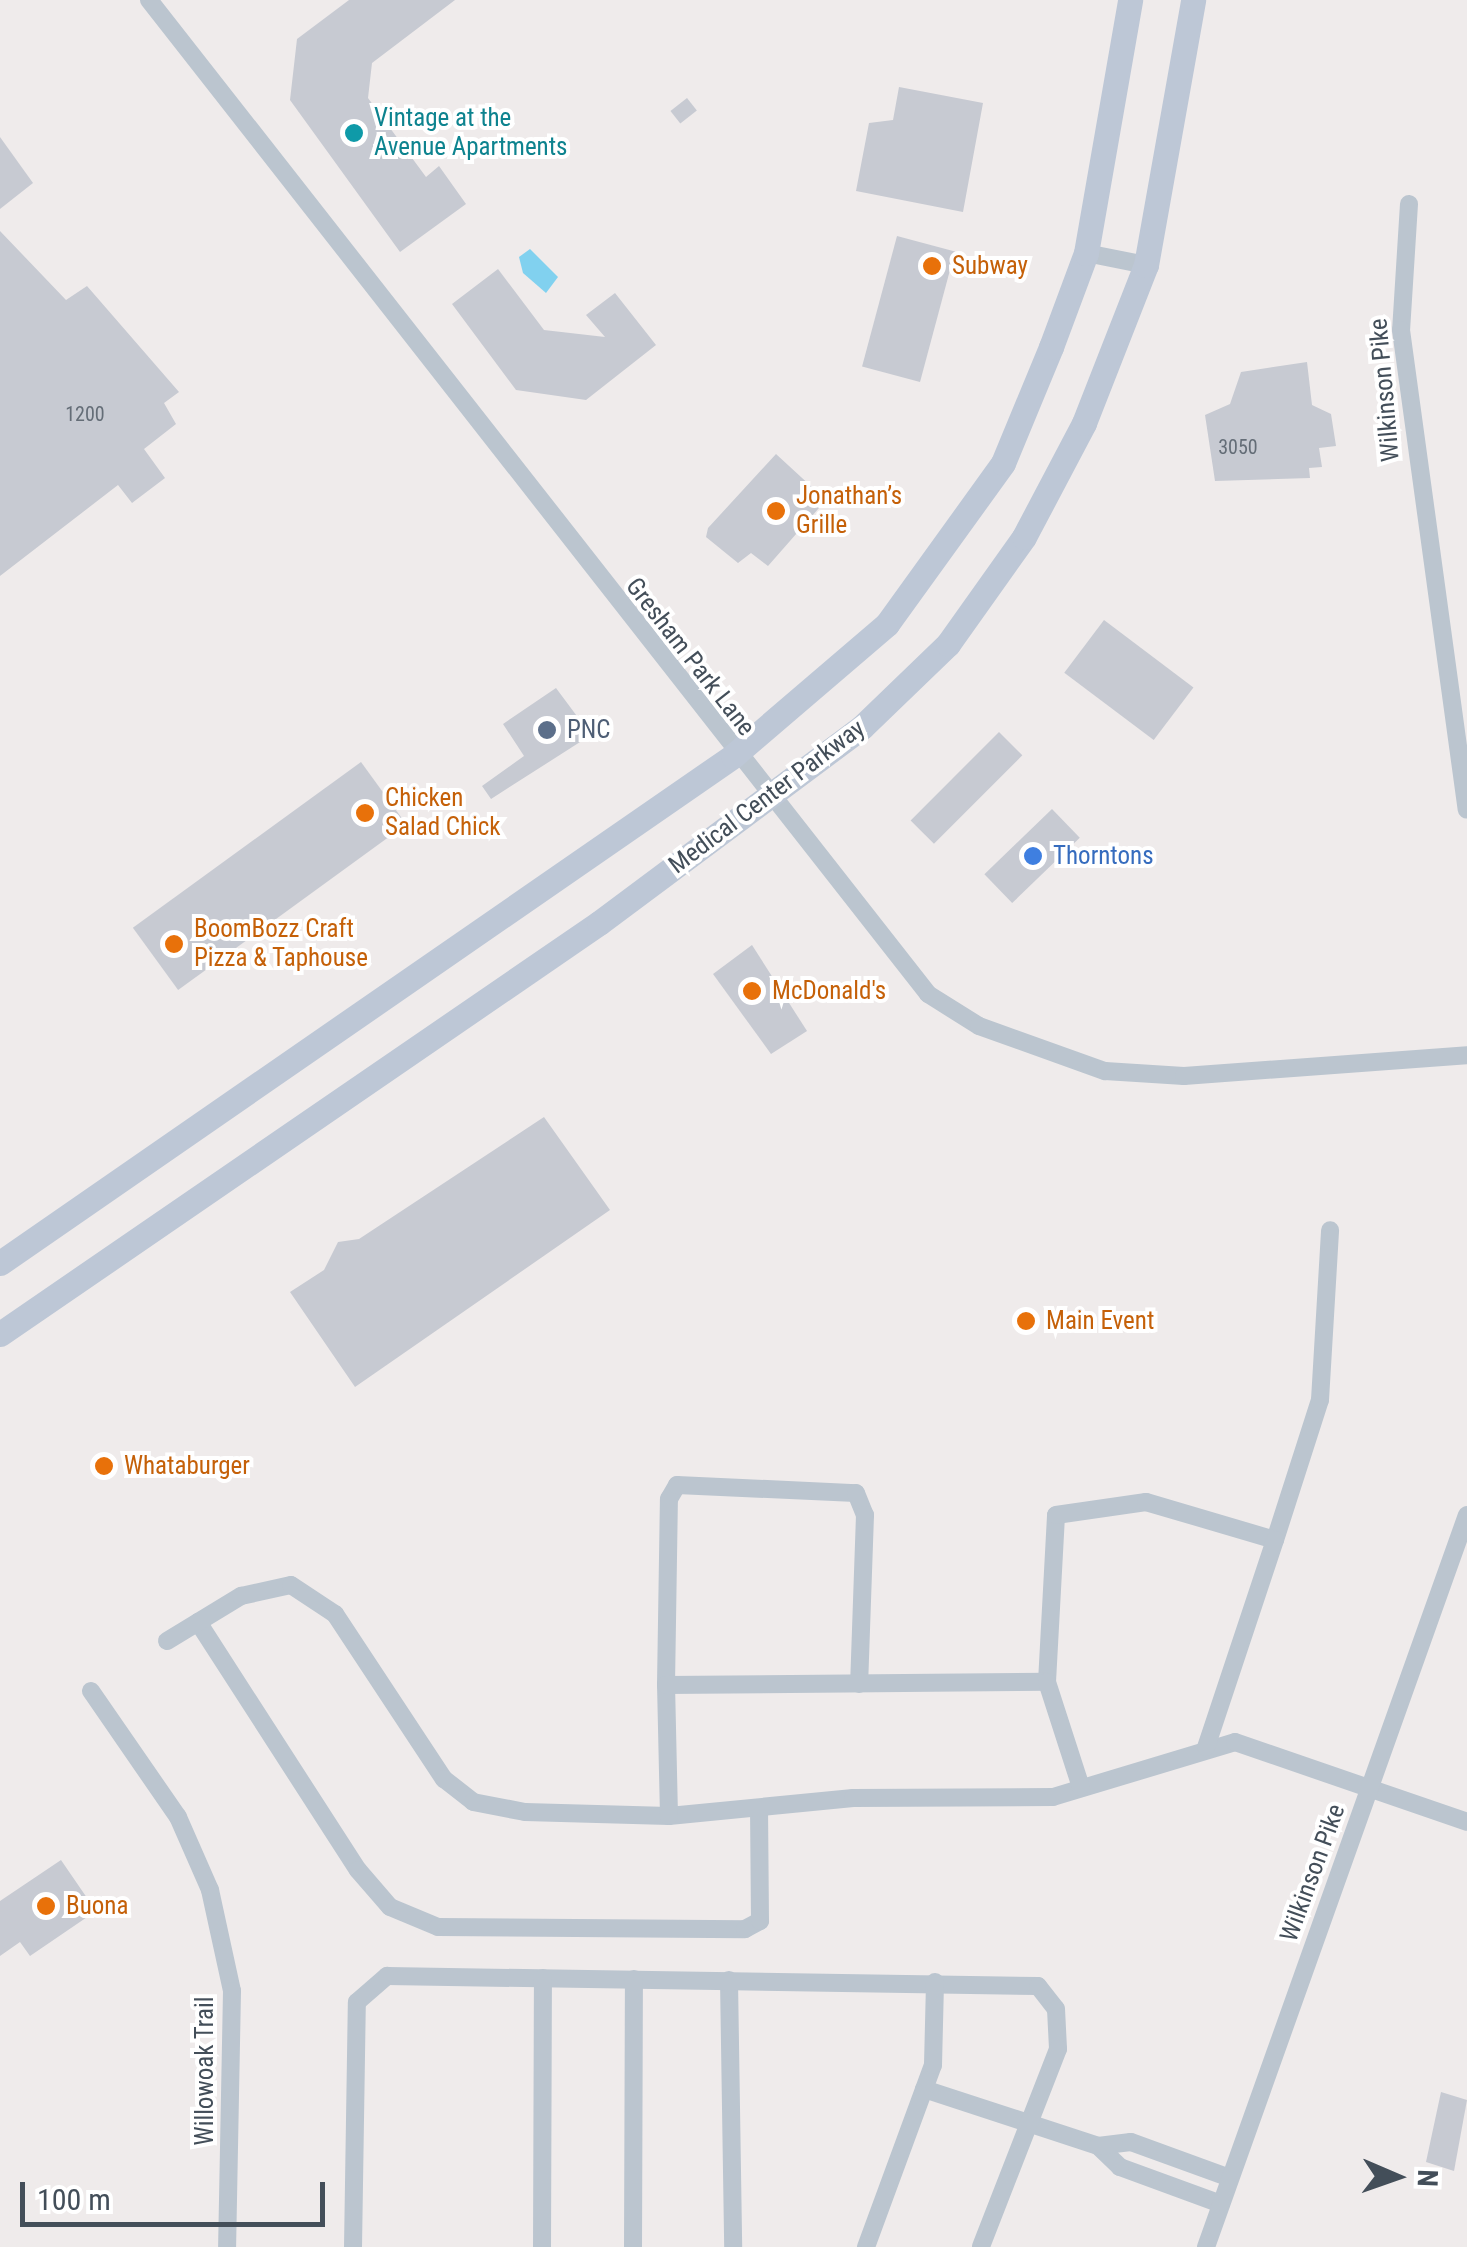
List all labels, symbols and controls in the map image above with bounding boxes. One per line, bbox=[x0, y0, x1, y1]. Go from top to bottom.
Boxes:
place label: Vintage at the Avenue Apartments bbox=[374, 104, 568, 163]
marker: Vintage at the Avenue Apartments bbox=[343, 122, 365, 144]
place label: Subway bbox=[952, 251, 1028, 281]
marker: Subway bbox=[921, 255, 943, 277]
street label: Wilkinson Pike bbox=[1364, 317, 1406, 463]
house number: 1200 bbox=[65, 402, 105, 426]
house number: 3050 bbox=[1218, 435, 1258, 459]
place label: Jonathan’s Grille bbox=[796, 482, 902, 541]
marker: Jonathan’s Grille bbox=[765, 500, 787, 522]
street label: Gresham Park Lane bbox=[619, 572, 761, 742]
street label: Medical Center Parkway bbox=[663, 714, 871, 880]
place label: PNC bbox=[567, 715, 611, 745]
marker: PNC bbox=[536, 719, 558, 741]
place label: Chicken Salad Chick bbox=[385, 784, 501, 843]
marker: Chicken Salad Chick bbox=[354, 802, 376, 824]
place label: Thorntons bbox=[1053, 841, 1154, 871]
marker: Thorntons bbox=[1022, 845, 1044, 867]
place label: BoomBozz Craft Pizza & Taphouse bbox=[194, 915, 368, 974]
marker: BoomBozz Craft Pizza & Taphouse bbox=[163, 933, 185, 955]
place label: McDonald's bbox=[772, 976, 886, 1006]
marker: McDonald's bbox=[741, 980, 763, 1002]
place label: Main Event bbox=[1046, 1306, 1154, 1336]
marker: Main Event bbox=[1015, 1310, 1037, 1332]
place label: Whataburger bbox=[124, 1451, 250, 1481]
marker: Whataburger bbox=[93, 1455, 115, 1477]
street label: Wilkinson Pike bbox=[1274, 1800, 1352, 1946]
place label: Buona bbox=[66, 1891, 128, 1921]
marker: Buona bbox=[35, 1895, 57, 1917]
street label: Willowoak Trail bbox=[190, 1996, 220, 2146]
north arrow bbox=[1347, 2127, 1447, 2227]
scale bar bbox=[25, 2162, 330, 2224]
text: N bbox=[1411, 2169, 1444, 2187]
text: 100 m bbox=[37, 2182, 111, 2217]

